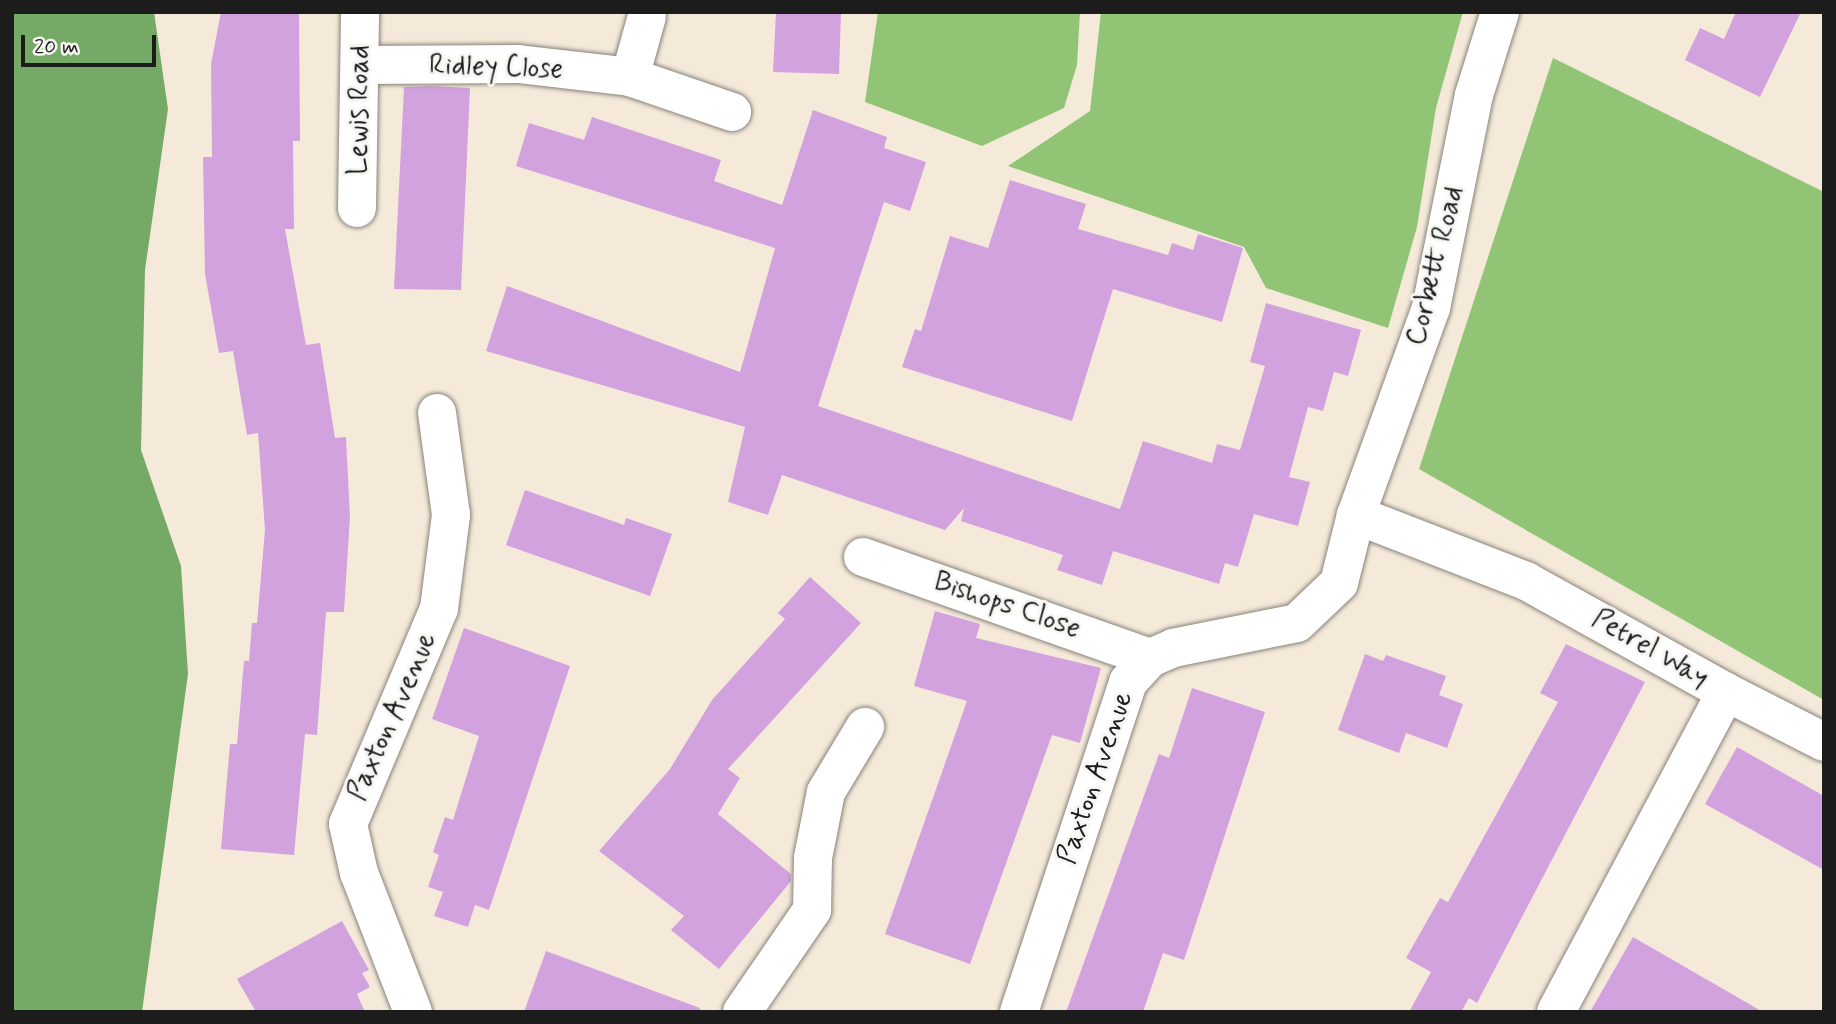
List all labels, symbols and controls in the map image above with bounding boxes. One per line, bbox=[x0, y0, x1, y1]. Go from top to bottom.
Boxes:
scale bar bbox=[24, 21, 159, 65]
text: 20 m bbox=[34, 33, 79, 61]
street label: Lewis Road bbox=[342, 44, 378, 176]
street label: Ridley Close bbox=[426, 49, 566, 87]
street label: Corbett Road bbox=[1400, 183, 1472, 349]
street label: Bishops Close bbox=[929, 565, 1085, 647]
street label: Petrel Way bbox=[1584, 601, 1716, 697]
street label: Paxton Avenue bbox=[342, 629, 444, 805]
street label: Paxton Avenue bbox=[1051, 689, 1141, 867]

